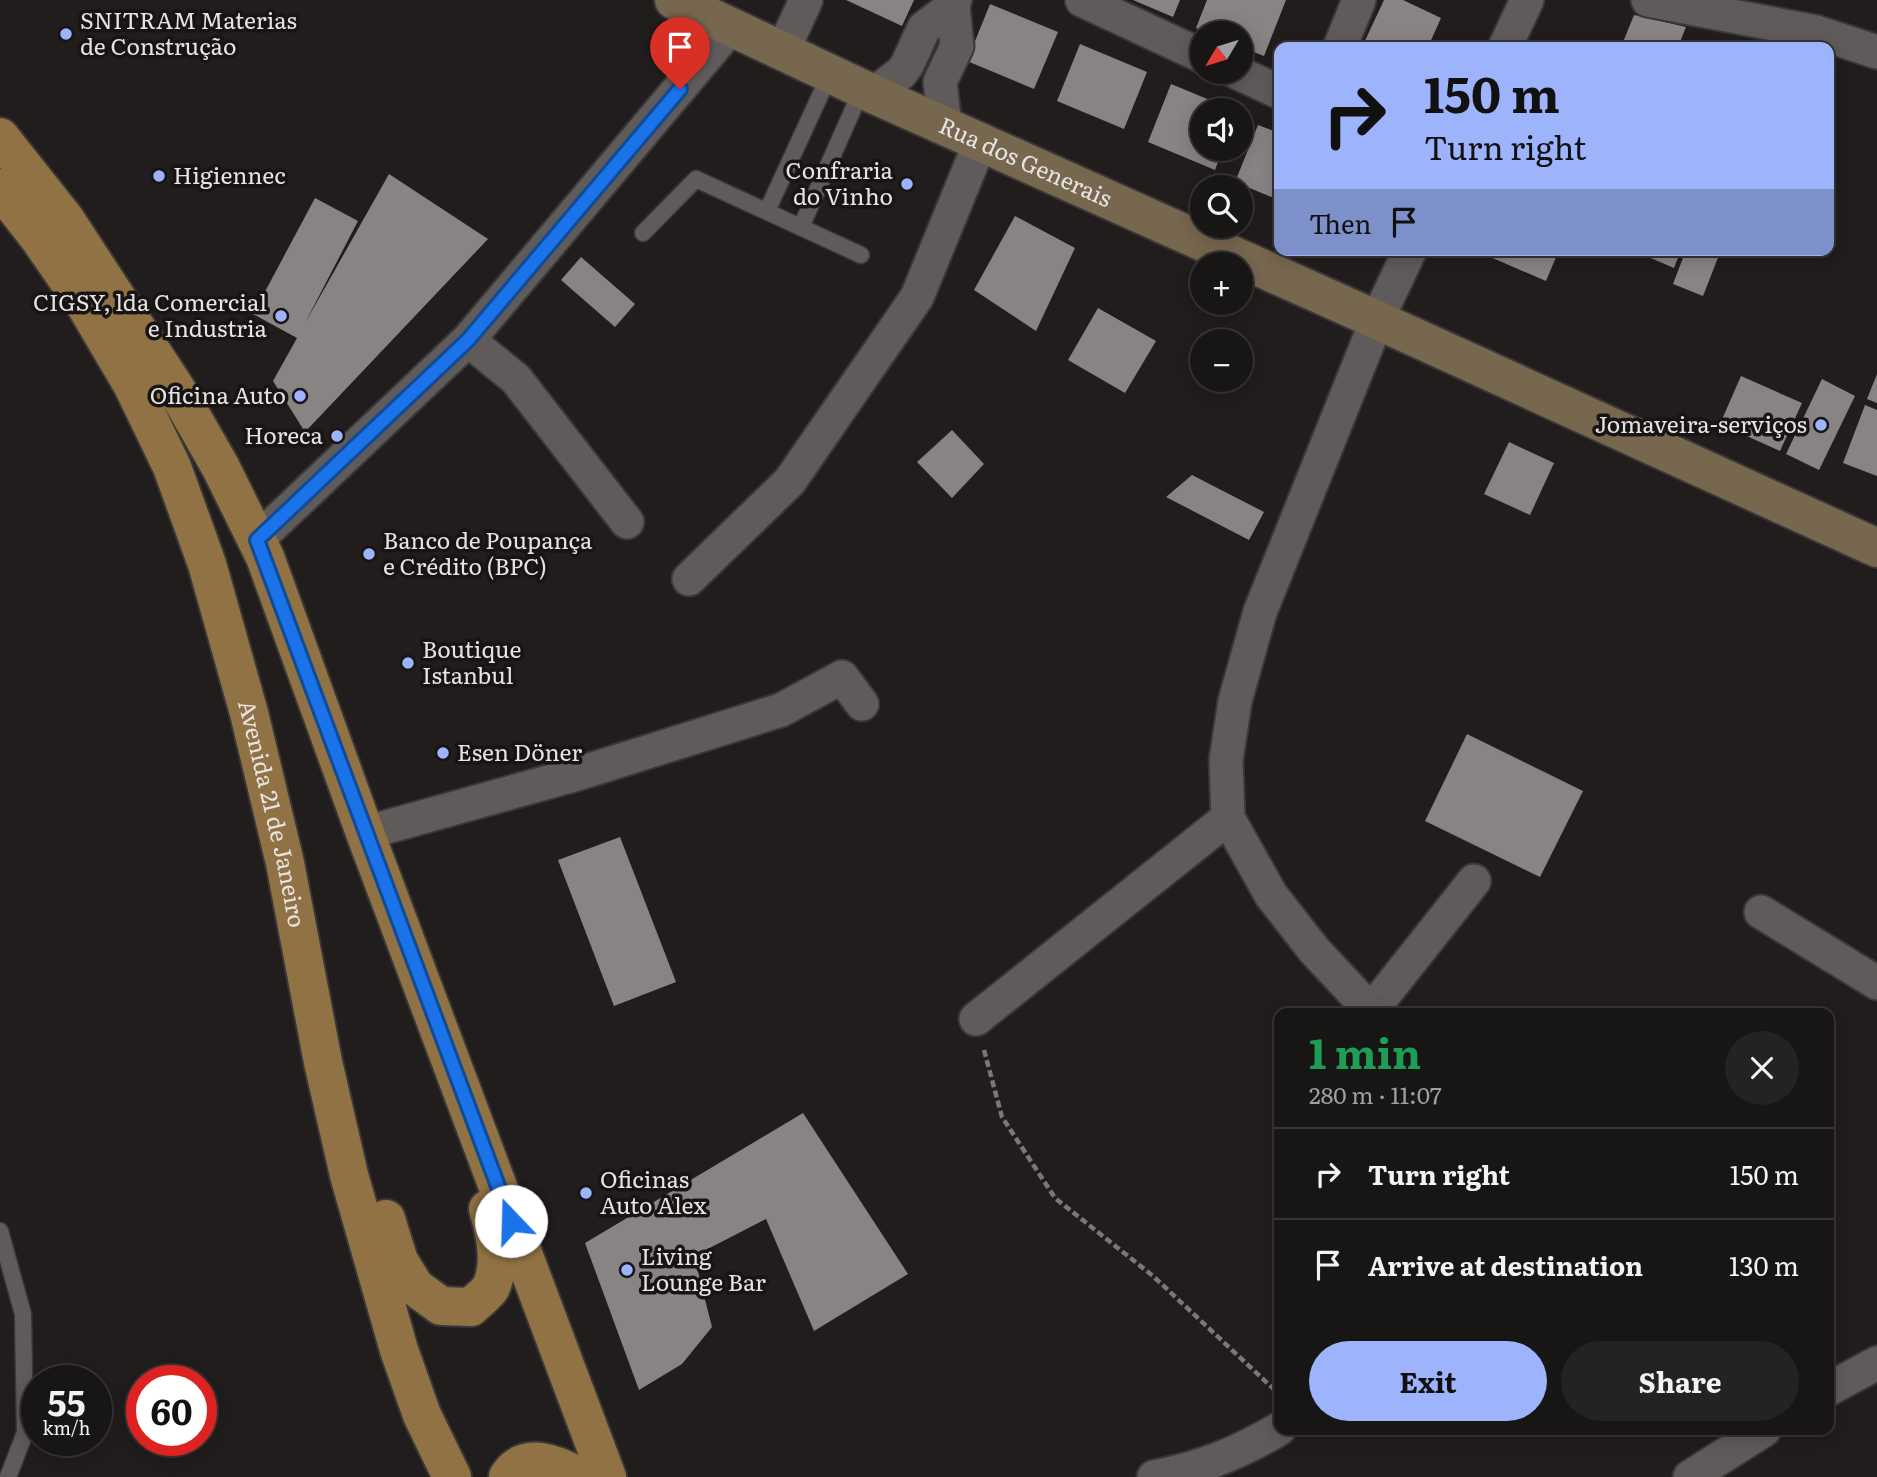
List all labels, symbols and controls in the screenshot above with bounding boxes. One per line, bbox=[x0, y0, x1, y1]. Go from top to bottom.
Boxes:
place label: SNITRAM Materias de Construção bbox=[80, 2, 297, 62]
pin bbox=[650, 17, 710, 89]
north arrow bbox=[1190, 21, 1253, 84]
map controls bbox=[1190, 21, 1253, 392]
marker: SNITRAM Materias de Construção bbox=[58, 26, 74, 42]
icon: arrive bbox=[661, 28, 699, 66]
text: 150 m bbox=[1424, 55, 1560, 128]
icon: right bbox=[1309, 70, 1400, 161]
button: sound bbox=[1190, 98, 1253, 161]
street label: Rua dos Generais bbox=[934, 107, 1118, 214]
text: Turn right bbox=[1424, 122, 1586, 170]
place label: Confraria do Vinho bbox=[786, 152, 894, 212]
place label: Higiennec bbox=[173, 157, 286, 191]
marker: Higiennec bbox=[151, 168, 167, 184]
button: search bbox=[1190, 175, 1253, 238]
marker: Confraria do Vinho bbox=[899, 176, 915, 192]
text: Then bbox=[1309, 203, 1371, 242]
icon: arrive bbox=[1385, 203, 1423, 241]
button: + bbox=[1190, 252, 1253, 315]
place label: CIGSY, lda Comercial e Industria bbox=[33, 284, 268, 344]
marker: CIGSY, lda Comercial e Industria bbox=[273, 308, 289, 324]
button: − bbox=[1190, 329, 1253, 392]
place label: Oficina Auto bbox=[150, 377, 286, 411]
marker: Oficina Auto bbox=[292, 388, 308, 404]
place label: Jomaveira-serviços bbox=[1595, 406, 1807, 440]
place label: Horeca bbox=[244, 417, 324, 451]
marker: Jomaveira-serviços bbox=[1813, 417, 1829, 433]
marker: Horeca bbox=[329, 428, 345, 444]
place label: Banco de Poupança e Crédito (BPC) bbox=[383, 522, 593, 582]
marker: Banco de Poupança e Crédito (BPC) bbox=[361, 546, 377, 562]
place label: Boutique Istanbul bbox=[422, 631, 522, 691]
marker: Boutique Istanbul bbox=[400, 655, 416, 671]
street label: Avenida 21 de Janeiro bbox=[231, 695, 316, 930]
place label: Esen Döner bbox=[457, 734, 582, 768]
marker: Esen Döner bbox=[435, 745, 451, 761]
text: 1 min bbox=[1309, 1020, 1421, 1082]
button: close bbox=[1725, 1031, 1799, 1105]
text: 280 m · 11:07 bbox=[1309, 1077, 1442, 1111]
text: Turn right bbox=[1368, 1154, 1510, 1193]
text: 150 m bbox=[1730, 1154, 1799, 1193]
icon: right bbox=[1309, 1155, 1347, 1193]
place label: Oficinas Auto Alex bbox=[600, 1161, 707, 1221]
position arrow bbox=[474, 1184, 548, 1258]
marker: Oficinas Auto Alex bbox=[578, 1185, 594, 1201]
place label: Living Lounge Bar bbox=[641, 1238, 766, 1298]
text: Arrive at destination bbox=[1368, 1245, 1643, 1284]
text: 130 m bbox=[1729, 1245, 1799, 1284]
icon: arrive bbox=[1309, 1246, 1347, 1284]
marker: Living Lounge Bar bbox=[619, 1262, 635, 1278]
button: Exit bbox=[1309, 1341, 1547, 1421]
button: Share bbox=[1561, 1341, 1799, 1421]
speed limit sign: 60 bbox=[126, 1365, 217, 1456]
text: 55 bbox=[47, 1375, 86, 1427]
text: km/h bbox=[43, 1414, 90, 1441]

